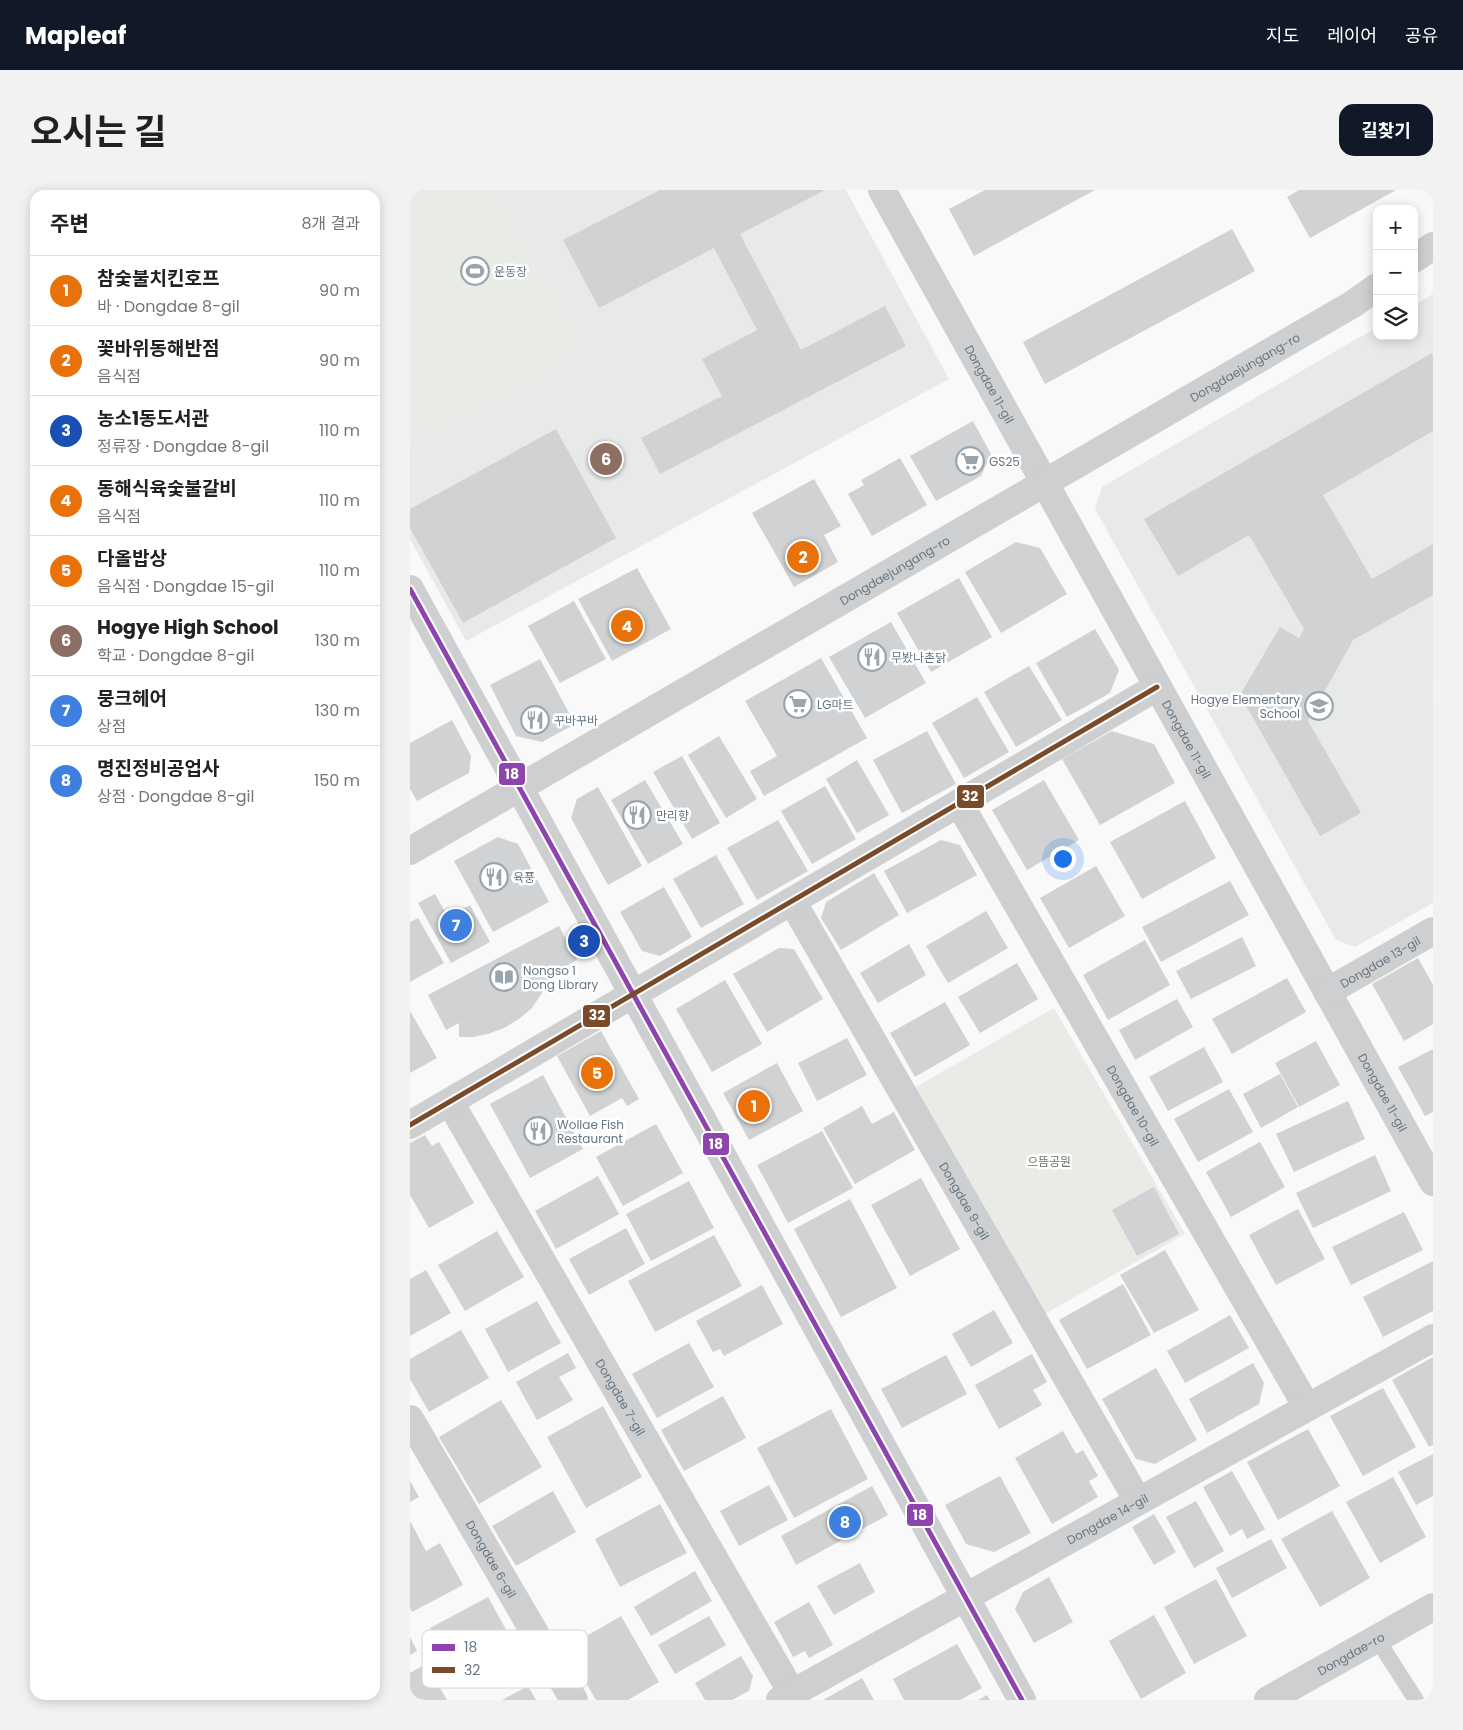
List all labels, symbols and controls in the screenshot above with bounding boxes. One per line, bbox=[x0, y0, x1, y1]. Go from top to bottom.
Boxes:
text: Mapleaf bbox=[25, 19, 126, 52]
text: 지도 bbox=[1266, 23, 1299, 48]
text: 레이어 bbox=[1327, 23, 1377, 48]
text: 공유 bbox=[1405, 23, 1438, 48]
button: 길찾기 bbox=[1339, 104, 1433, 156]
text: 오시는 길 bbox=[30, 107, 166, 156]
map controls bbox=[1373, 205, 1418, 340]
button: + bbox=[1373, 205, 1418, 250]
text: 주변 bbox=[50, 209, 89, 238]
text: 8개 결과 bbox=[301, 212, 360, 235]
button: − bbox=[1373, 250, 1418, 295]
sports icon: 운동장 bbox=[460, 256, 490, 286]
place label: 운동장 bbox=[494, 263, 527, 280]
text: 참숯불치킨호프 bbox=[97, 265, 219, 292]
text: 1 bbox=[63, 279, 69, 302]
text: 90 m bbox=[319, 279, 360, 302]
text: 바 · Dongdae 8-gil bbox=[97, 295, 240, 318]
button: layers bbox=[1373, 295, 1418, 340]
street label: Dongdaejungang-ro bbox=[1186, 328, 1303, 405]
text: 꽃바위동해반점 bbox=[97, 335, 219, 362]
street label: Dongdae 11-gil bbox=[961, 342, 1018, 426]
text: 2 bbox=[61, 349, 71, 372]
text: 90 m bbox=[319, 349, 360, 372]
text: 음식점 bbox=[97, 365, 141, 388]
text: 농소1동도서관 bbox=[97, 405, 209, 432]
text: 3 bbox=[61, 419, 71, 442]
text: 110 m bbox=[319, 419, 360, 442]
text: 정류장 · Dongdae 8-gil bbox=[97, 435, 269, 458]
pin: 6 bbox=[590, 440, 622, 478]
supermarket icon: GS25 bbox=[955, 446, 985, 476]
place label: GS25 bbox=[989, 453, 1020, 470]
text: 동해식육숯불갈비 bbox=[97, 475, 237, 502]
text: 4 bbox=[61, 489, 71, 512]
text: 110 m bbox=[319, 489, 360, 512]
text: 음식점 bbox=[97, 505, 141, 528]
street label: Dongdaejungang-ro bbox=[836, 531, 953, 609]
pin: 2 bbox=[787, 538, 819, 576]
text: 다올밥상 bbox=[97, 545, 167, 572]
text: 5 bbox=[61, 559, 71, 582]
text: 110 m bbox=[319, 559, 360, 582]
text: 음식점 · Dongdae 15-gil bbox=[97, 575, 274, 598]
pin: 4 bbox=[611, 607, 643, 645]
text: Hogye High School bbox=[97, 614, 279, 641]
text: 6 bbox=[61, 629, 71, 652]
text: 130 m bbox=[315, 629, 360, 652]
restaurant icon: 무봤나촌닭 bbox=[857, 642, 887, 672]
text: 학교 · Dongdae 8-gil bbox=[97, 644, 254, 667]
place label: 무봤나촌닭 bbox=[891, 649, 946, 666]
text: 뭉크헤어 bbox=[97, 685, 167, 712]
supermarket icon: LG마트 bbox=[783, 689, 813, 719]
place label: Hogye Elementary School bbox=[1191, 691, 1300, 722]
school or university icon: Hogye Elementary School bbox=[1304, 691, 1334, 721]
place label: LG마트 bbox=[817, 696, 854, 713]
street label: Dongdae 11-gil bbox=[1158, 697, 1216, 781]
text: 7 bbox=[62, 699, 70, 722]
text: 130 m bbox=[315, 699, 360, 722]
restaurant icon: 꾸바꾸바 bbox=[520, 705, 550, 735]
place label: 꾸바꾸바 bbox=[554, 712, 598, 729]
text: 상점 bbox=[97, 715, 126, 738]
text: 명진정비공업사 bbox=[97, 755, 219, 782]
line badge: 18 bbox=[498, 762, 526, 786]
text: 18 bbox=[505, 764, 519, 784]
text: 8 bbox=[61, 769, 71, 792]
text: 150 m bbox=[314, 769, 360, 792]
line badge: 32 bbox=[956, 784, 985, 809]
text: 상점 · Dongdae 8-gil bbox=[97, 785, 254, 808]
text: 32 bbox=[962, 786, 978, 806]
restaurant icon: 만리향 bbox=[622, 800, 652, 830]
place label: 만리향 bbox=[656, 807, 689, 824]
your location bbox=[1050, 846, 1076, 872]
restaurant icon: 육풍 bbox=[479, 862, 509, 892]
place label: 육풍 bbox=[513, 869, 535, 886]
pin: 7 bbox=[440, 906, 472, 944]
pin: 3 bbox=[568, 922, 600, 960]
street label: Dongdae 13-gil bbox=[1336, 932, 1423, 992]
library icon: Nongso 1 Dong Library bbox=[489, 962, 519, 992]
place label: Nongso 1 Dong Library bbox=[523, 962, 598, 993]
line badge: 32 bbox=[582, 1004, 611, 1028]
text: 32 bbox=[589, 1005, 605, 1025]
street label: Dongdae 11-gil bbox=[1354, 1050, 1412, 1134]
pin: 5 bbox=[581, 1054, 613, 1092]
street label: Dongdae 10-gil bbox=[1103, 1062, 1163, 1149]
pin: 1 bbox=[738, 1087, 770, 1125]
restaurant icon: Wollae Fish Restaurant bbox=[523, 1116, 553, 1146]
place label: Wollae Fish Restaurant bbox=[557, 1116, 624, 1147]
line badge: 18 bbox=[702, 1132, 730, 1156]
text: 18 bbox=[709, 1134, 723, 1154]
park label: 으뜸공원 bbox=[1027, 1153, 1071, 1170]
street label: Dongdae 9-gil bbox=[936, 1159, 994, 1243]
street label: Dongdae 7-gil bbox=[592, 1356, 650, 1439]
street label: Dongdae 14-gil bbox=[1063, 1489, 1151, 1548]
pin: 8 bbox=[829, 1503, 861, 1541]
line badge: 18 bbox=[906, 1503, 934, 1527]
text: 18 bbox=[913, 1505, 927, 1525]
street label: Dongdae 6-gil bbox=[462, 1517, 521, 1601]
street label: Dongdae-ro bbox=[1314, 1628, 1388, 1679]
legend bbox=[422, 1630, 588, 1688]
text: 18 bbox=[464, 1637, 477, 1657]
text: 32 bbox=[464, 1660, 480, 1680]

